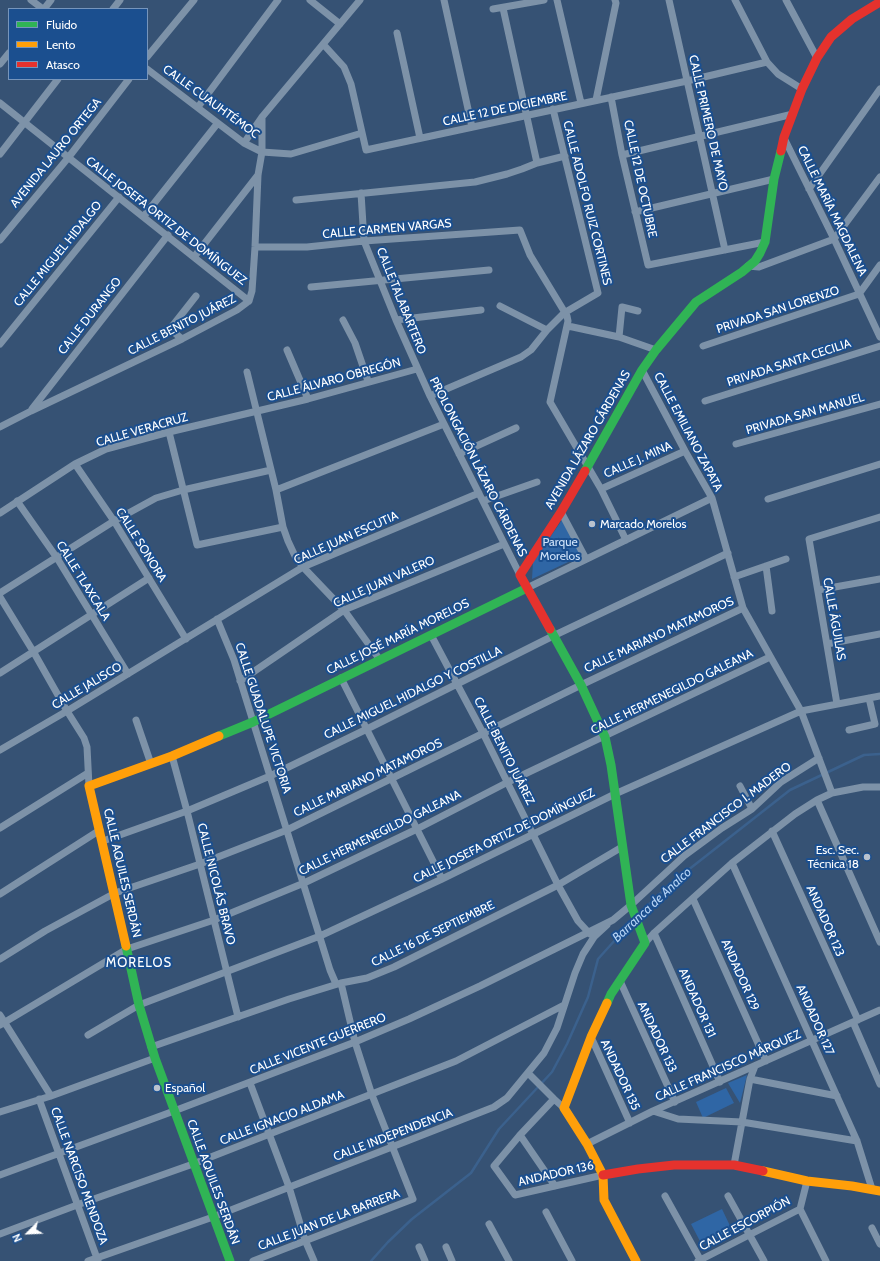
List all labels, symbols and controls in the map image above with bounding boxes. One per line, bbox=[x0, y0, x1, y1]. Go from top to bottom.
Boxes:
legend bbox=[8, 8, 148, 80]
text: Fluido bbox=[46, 17, 77, 32]
text: Lento bbox=[46, 37, 75, 52]
street label: CALLE PRIMERO DE MAYO bbox=[685, 54, 731, 192]
text: Atasco bbox=[46, 57, 80, 72]
street label: CALLE CUAUHTÉMOC bbox=[160, 62, 262, 142]
street label: CALLE 12 DE DICIEMBRE bbox=[442, 89, 568, 129]
street label: AVENIDA LAURO ORTEGA bbox=[7, 95, 105, 211]
street label: CALLE ADOLFO RUIZ CORTINES bbox=[560, 119, 614, 287]
street label: CALLE 12 DE OCTUBRE bbox=[620, 119, 660, 239]
street label: CALLE MARÍA MAGDALENA bbox=[794, 143, 870, 279]
street label: CALLE JOSEFA ORTIZ DE DOMÍNGUEZ bbox=[83, 154, 249, 288]
street label: CALLE MIGUEL HIDALGO bbox=[11, 198, 105, 310]
street label: CALLE CARMEN VARGAS bbox=[322, 216, 452, 242]
street label: CALLE TALABARTERO bbox=[373, 246, 429, 356]
street label: CALLE DURANGO bbox=[55, 275, 125, 357]
street label: PRIVADA SAN LORENZO bbox=[715, 283, 841, 337]
street label: CALLE BENITO JUÁREZ bbox=[126, 292, 238, 358]
street label: PRIVADA SANTA CECILIA bbox=[725, 336, 853, 390]
street label: CALLE ÁLVARO OBREGÓN bbox=[266, 355, 402, 405]
street label: AVENIDA LÁZARO CÁRDENAS bbox=[542, 368, 634, 512]
street label: CALLE EMILIANO ZAPATA bbox=[651, 370, 725, 494]
street label: PROLONGACIÓN LÁZARO CÁRDENAS bbox=[426, 375, 530, 559]
street label: PRIVADA SAN MANUEL bbox=[744, 390, 866, 438]
street label: CALLE VERACRUZ bbox=[95, 410, 189, 450]
street label: CALLE J. MINA bbox=[602, 439, 674, 481]
street label: CALLE SONORA bbox=[112, 505, 170, 585]
street label: CALLE JUAN ESCUTIA bbox=[292, 508, 400, 568]
place label: Marcado Morelos bbox=[600, 517, 687, 531]
marker: Marcado Morelos bbox=[587, 519, 597, 529]
park label: Parque Morelos bbox=[540, 535, 580, 563]
street label: CALLE TLAXCALA bbox=[53, 539, 113, 623]
street label: CALLE JUAN VALERO bbox=[331, 553, 437, 611]
street label: CALLE ÁGUILAS bbox=[820, 577, 848, 661]
street label: CALLE MARIANO MATAMOROS bbox=[582, 594, 736, 676]
street label: CALLE JOSÉ MARÍA MORELOS bbox=[324, 596, 472, 678]
street label: CALLE GUADALUPE VICTORIA bbox=[232, 641, 294, 795]
street label: CALLE MIGUEL HIDALGO Y COSTILLA bbox=[322, 644, 504, 742]
street label: CALLE HERMENEGILDO GALEANA bbox=[588, 646, 756, 738]
street label: CALLE JALISCO bbox=[49, 659, 125, 713]
street label: CALLE BENITO JUÁREZ bbox=[471, 695, 537, 807]
street label: CALLE MARIANO MATAMOROS bbox=[291, 736, 445, 820]
street label: CALLE FRANCISCO I. MADERO bbox=[658, 759, 794, 867]
street label: CALLE JOSEFA ORTIZ DE DOMÍNGUEZ bbox=[411, 786, 597, 886]
street label: CALLE HERMENEGILDO GALEANA bbox=[296, 787, 464, 879]
street label: CALLE AQUILES SERDÁN bbox=[100, 807, 144, 939]
street label: CALLE NICOLÁS BRAVO bbox=[194, 822, 238, 946]
place label: Esc. Sec. Técnica 18 bbox=[808, 843, 859, 871]
marker: Esc. Sec. Técnica 18 bbox=[862, 852, 872, 862]
water label: Barranca de Analco bbox=[609, 864, 695, 946]
street label: ANDADOR 123 bbox=[803, 883, 847, 959]
street label: CALLE 16 DE SEPTIEMBRE bbox=[369, 898, 497, 970]
street label: ANDADOR 129 bbox=[718, 937, 762, 1013]
district label: MORELOS bbox=[106, 955, 172, 971]
street label: ANDADOR 131 bbox=[675, 966, 719, 1040]
street label: ANDADOR 127 bbox=[793, 982, 837, 1058]
street label: ANDADOR 133 bbox=[634, 999, 680, 1075]
street label: CALLE VICENTE GUERRERO bbox=[248, 1010, 388, 1078]
street label: CALLE FRANCISCO MÁRQUEZ bbox=[653, 1027, 803, 1105]
street label: ANDADOR 135 bbox=[597, 1037, 643, 1113]
place label: Español bbox=[165, 1081, 205, 1095]
marker: Español bbox=[152, 1083, 162, 1093]
street label: CALLE IGNACIO ALDAMA bbox=[218, 1088, 346, 1148]
street label: CALLE NARCISO MENDOZA bbox=[47, 1105, 111, 1247]
street label: CALLE INDEPENDENCIA bbox=[331, 1106, 455, 1164]
street label: CALLE AQUILES SERDÁN bbox=[184, 1117, 242, 1247]
street label: ANDADOR 136 bbox=[517, 1158, 595, 1190]
street label: CALLE JUAN DE LA BARRERA bbox=[256, 1186, 402, 1254]
street label: CALLE ESCORPIÓN bbox=[697, 1194, 793, 1254]
north arrow bbox=[8, 1213, 48, 1253]
text: N bbox=[9, 1231, 25, 1244]

